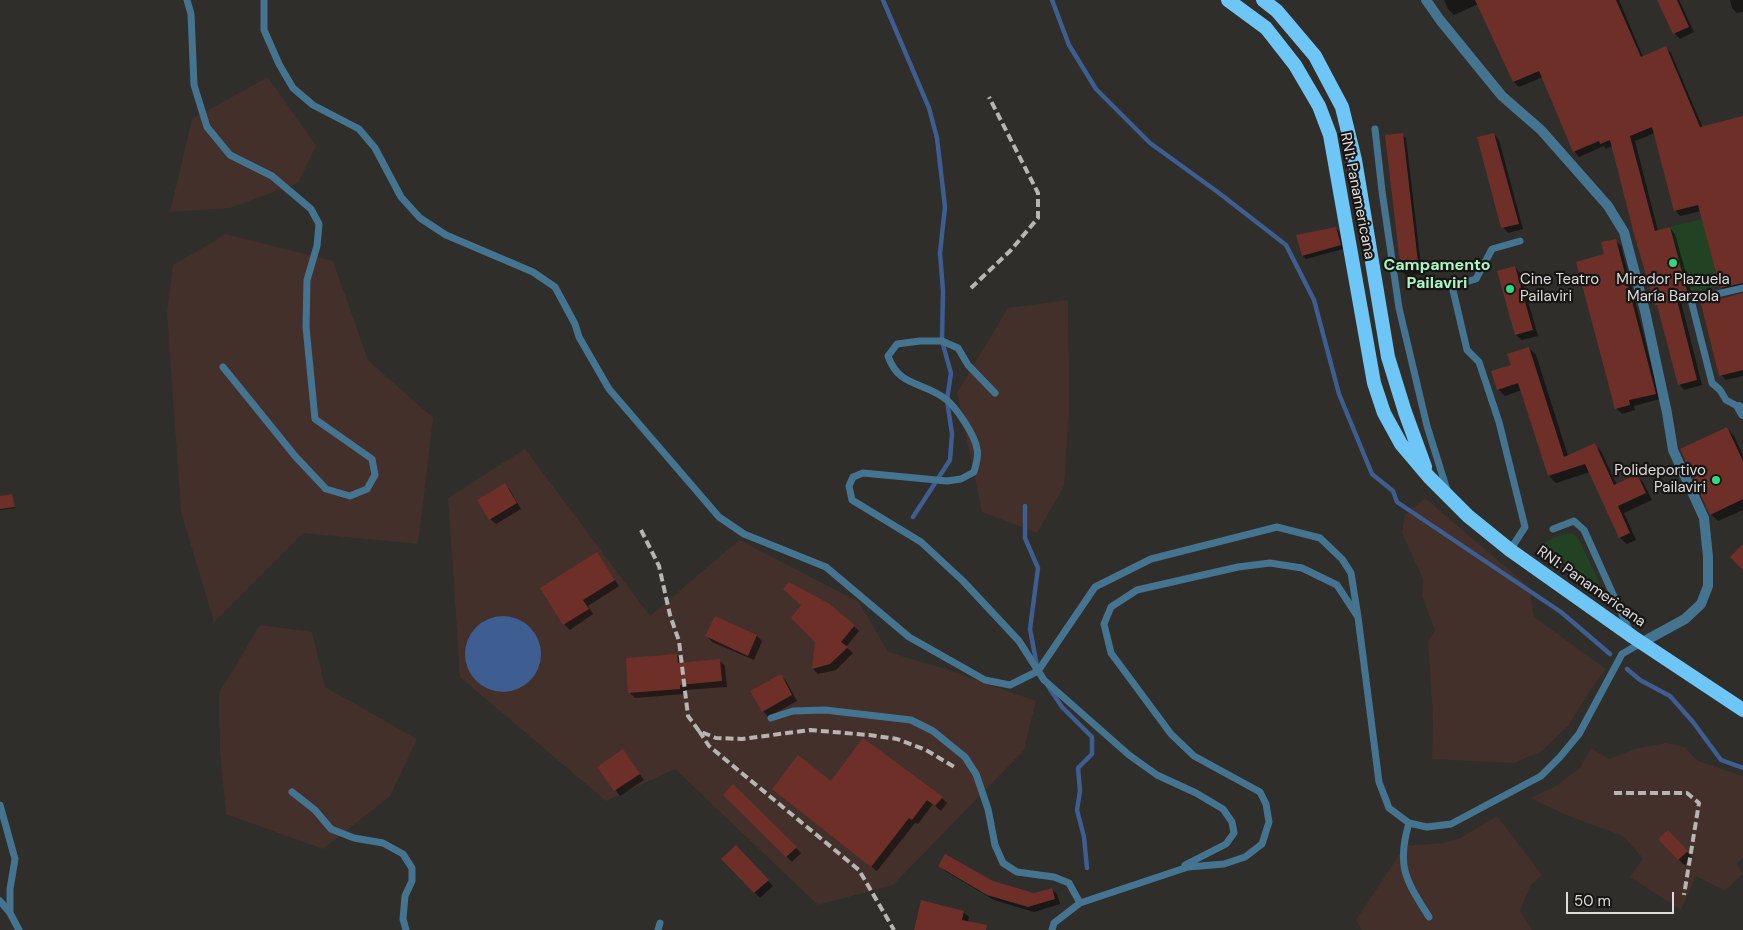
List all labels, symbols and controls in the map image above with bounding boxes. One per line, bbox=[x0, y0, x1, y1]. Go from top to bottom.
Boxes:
street label: RN1: Panamericana bbox=[1336, 131, 1378, 261]
district label: Campamento Pailaviri bbox=[1383, 256, 1491, 294]
marker: Mirador Plazuela María Barzola bbox=[1667, 257, 1679, 269]
place label: Cine Teatro Pailaviri bbox=[1520, 271, 1599, 306]
place label: Mirador Plazuela María Barzola bbox=[1616, 271, 1730, 306]
marker: Cine Teatro Pailaviri bbox=[1504, 283, 1516, 295]
place label: Polideportivo Pailaviri bbox=[1614, 462, 1706, 497]
marker: Polideportivo Pailaviri bbox=[1710, 474, 1722, 486]
street label: RN1: Panamericana bbox=[1533, 543, 1649, 631]
scale bar bbox=[1568, 882, 1676, 914]
text: 50 m bbox=[1574, 891, 1611, 911]

